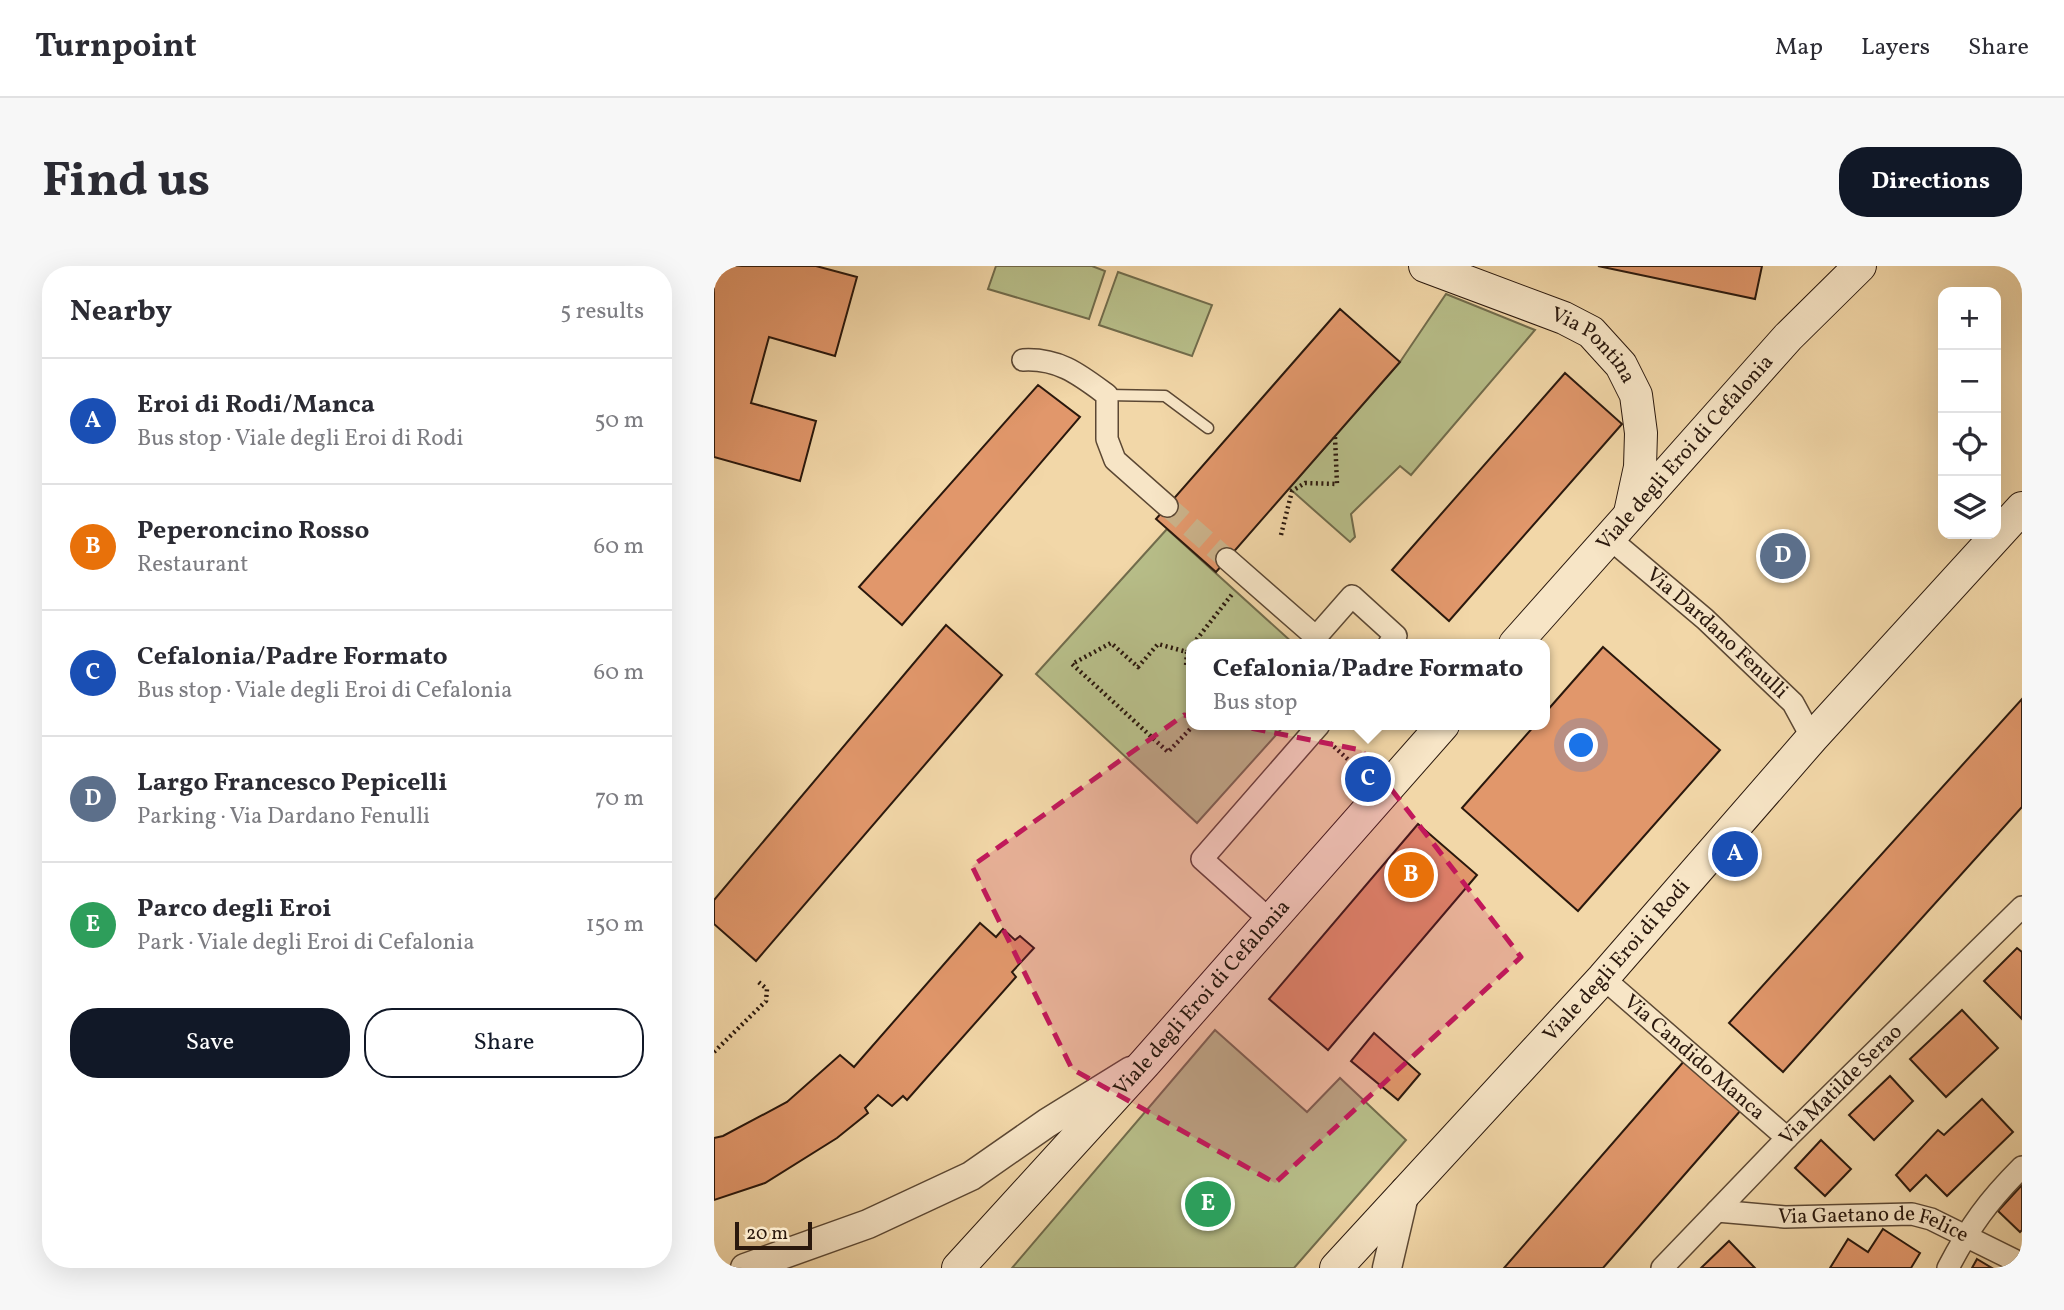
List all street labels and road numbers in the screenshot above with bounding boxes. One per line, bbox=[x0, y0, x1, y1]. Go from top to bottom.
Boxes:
street label: Via Pontina bbox=[1547, 300, 1642, 388]
street label: Viale degli Eroi di Cefalonia bbox=[1590, 348, 1780, 557]
street label: Via Dardano Fenulli bbox=[1640, 561, 1795, 705]
street label: Viale degli Eroi di Rodi bbox=[1536, 873, 1697, 1049]
street label: Viale degli Eroi di Cefalonia bbox=[1107, 893, 1297, 1103]
street label: Via Candido Manca bbox=[1617, 988, 1771, 1127]
street label: Via Matilde Serao bbox=[1773, 1018, 1909, 1152]
street label: Via Gaetano de Felice bbox=[1776, 1199, 1974, 1250]

